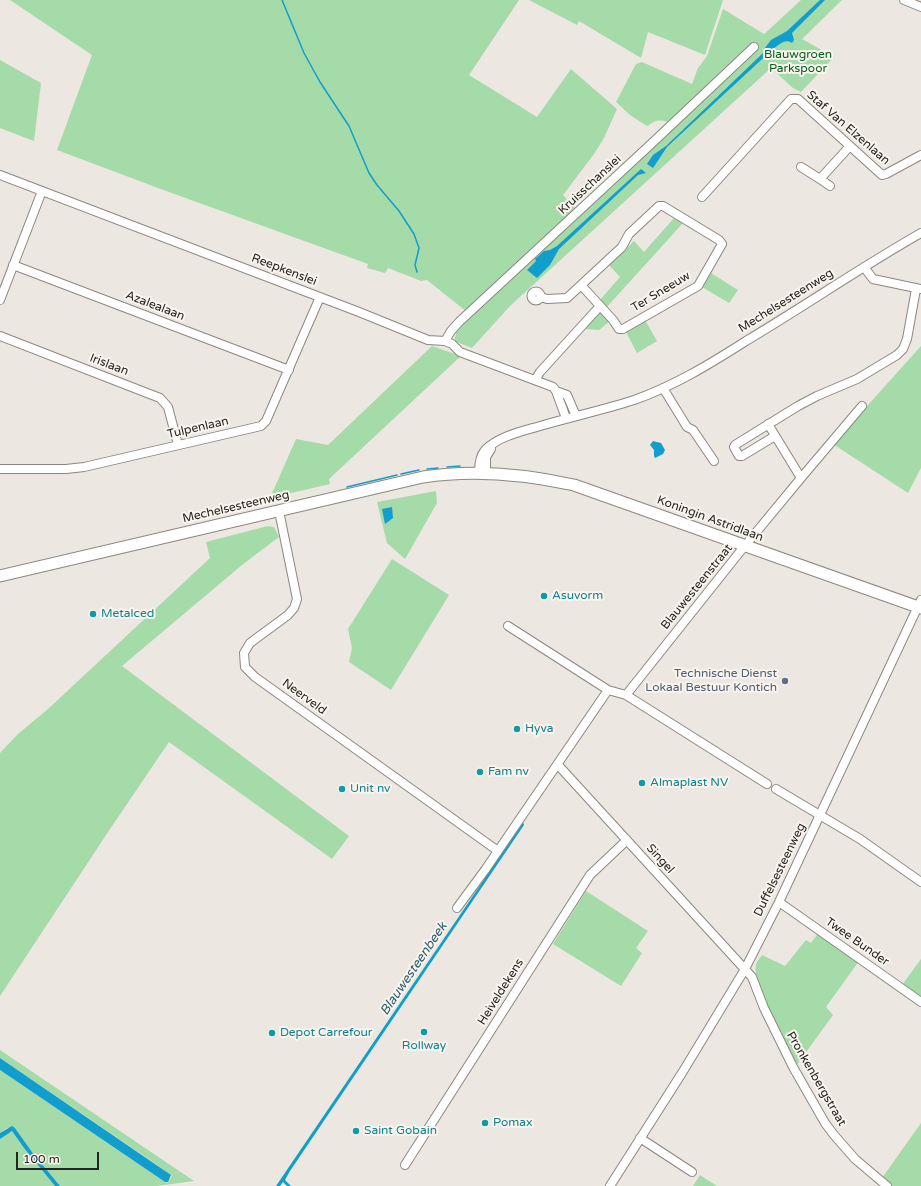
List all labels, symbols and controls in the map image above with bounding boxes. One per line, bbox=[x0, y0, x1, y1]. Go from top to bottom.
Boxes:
park label: Blauwgroen Parkspoor bbox=[764, 48, 832, 76]
street label: Staf Van Elzenlaan bbox=[804, 88, 892, 168]
street label: Kruisschanslei bbox=[556, 152, 624, 218]
street label: Reepkenslei bbox=[249, 251, 319, 289]
street label: Mechelsesteenweg bbox=[736, 266, 836, 336]
street label: Ter Sneeuw bbox=[629, 269, 693, 315]
street label: Azalealaan bbox=[123, 288, 187, 324]
street label: Irislaan bbox=[88, 351, 130, 379]
street label: Tulpenlaan bbox=[166, 414, 230, 442]
street label: Mechelsesteenweg bbox=[181, 488, 291, 526]
street label: Koningin Astridlaan bbox=[655, 493, 765, 545]
street label: Blauwesteenstraat bbox=[658, 542, 736, 632]
place label: Asuvorm bbox=[552, 589, 603, 603]
marker: Asuvorm bbox=[539, 591, 549, 601]
place label: Metalced bbox=[101, 607, 154, 621]
marker: Metalced bbox=[88, 609, 98, 619]
place label: Technische Dienst Lokaal Bestuur Kontich bbox=[645, 667, 777, 695]
street label: Neerveld bbox=[279, 676, 329, 718]
marker: Technische Dienst Lokaal Bestuur Kontich bbox=[780, 676, 790, 686]
place label: Hyva bbox=[525, 722, 553, 736]
marker: Hyva bbox=[512, 724, 522, 734]
place label: Fam nv bbox=[488, 765, 529, 779]
marker: Fam nv bbox=[475, 767, 485, 777]
place label: Almaplast NV bbox=[650, 776, 728, 790]
marker: Almaplast NV bbox=[637, 778, 647, 788]
place label: Unit nv bbox=[350, 782, 390, 796]
marker: Unit nv bbox=[337, 784, 347, 794]
street label: Duffelsesteenweg bbox=[751, 821, 809, 919]
street label: Singel bbox=[643, 841, 677, 877]
street label: Twee Bunder bbox=[822, 915, 892, 969]
water label: Blauwesteenbeek bbox=[377, 920, 451, 1018]
street label: Heiveldekens bbox=[475, 956, 527, 1028]
place label: Depot Carrefour bbox=[280, 1026, 372, 1040]
marker: Rollway bbox=[419, 1027, 429, 1037]
marker: Depot Carrefour bbox=[267, 1028, 277, 1038]
street label: Pronkenbergstraat bbox=[783, 1029, 849, 1129]
place label: Rollway bbox=[402, 1039, 446, 1053]
place label: Pomax bbox=[493, 1116, 532, 1130]
marker: Pomax bbox=[480, 1118, 490, 1128]
place label: Saint Gobain bbox=[364, 1124, 437, 1138]
marker: Saint Gobain bbox=[351, 1126, 361, 1136]
scale bar bbox=[18, 1144, 101, 1170]
text: 100 m bbox=[23, 1152, 60, 1166]

